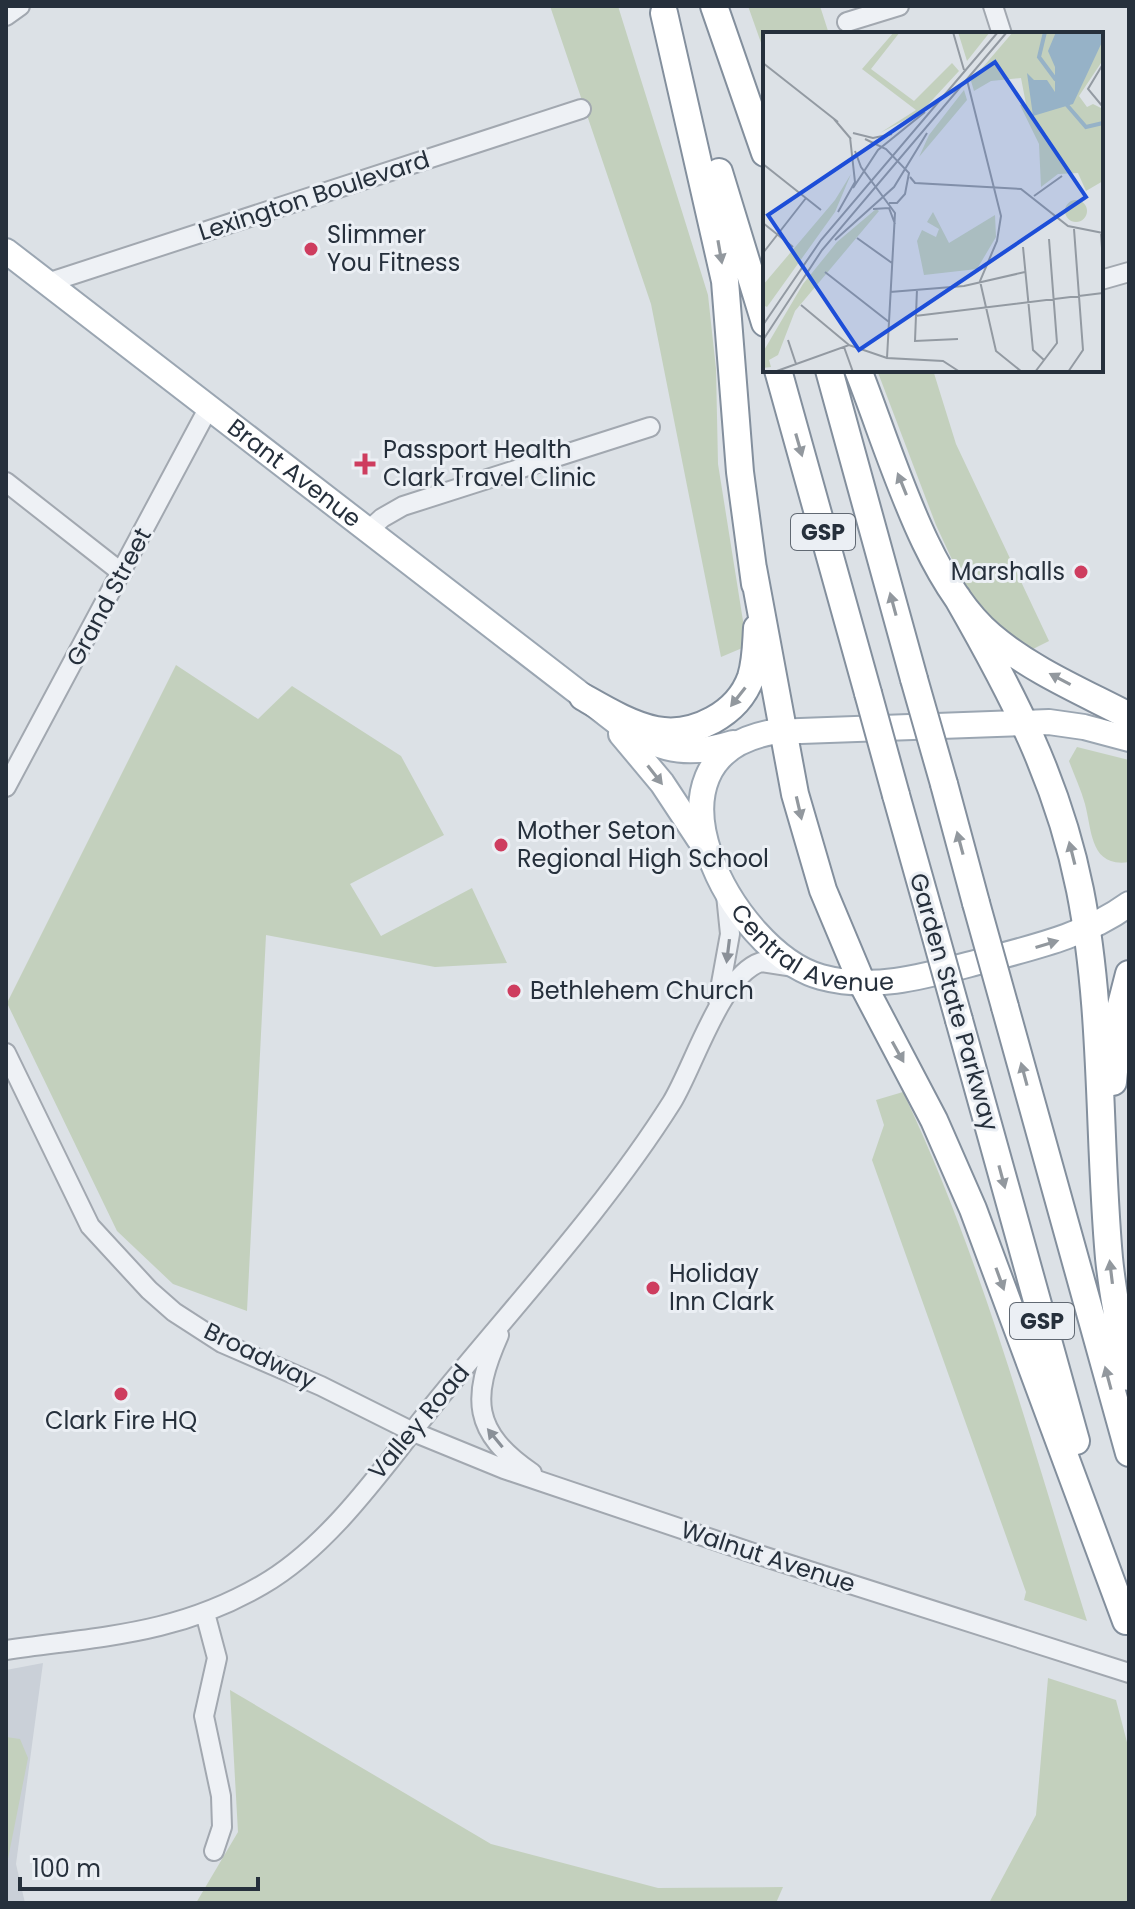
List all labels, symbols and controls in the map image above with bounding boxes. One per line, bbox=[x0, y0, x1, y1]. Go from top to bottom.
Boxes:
inset map bbox=[763, 32, 1103, 372]
street label: Lexington Boulevard bbox=[194, 143, 434, 248]
place label: Slimmer You Fitness bbox=[327, 218, 460, 279]
marker: Slimmer You Fitness bbox=[302, 240, 320, 258]
one-way arrow bbox=[715, 240, 727, 265]
street label: Brant Avenue bbox=[221, 411, 368, 535]
place label: Passport Health Clark Travel Clinic bbox=[383, 433, 596, 494]
one-way arrow bbox=[794, 433, 806, 458]
marker: Passport Health Clark Travel Clinic bbox=[354, 453, 376, 475]
one-way arrow bbox=[895, 472, 908, 496]
road number: GSP bbox=[791, 514, 855, 550]
street label: Grand Street bbox=[58, 522, 159, 672]
place label: Marshalls bbox=[951, 555, 1065, 588]
marker: Marshalls bbox=[1072, 563, 1090, 581]
one-way arrow bbox=[887, 591, 899, 616]
one-way arrow bbox=[1049, 672, 1072, 686]
one-way arrow bbox=[730, 687, 746, 707]
one-way arrow bbox=[647, 765, 663, 785]
one-way arrow bbox=[793, 796, 805, 821]
place label: Mother Seton Regional High School bbox=[517, 814, 769, 875]
one-way arrow bbox=[953, 831, 966, 855]
marker: Mother Seton Regional High School bbox=[492, 836, 510, 854]
one-way arrow bbox=[1065, 840, 1077, 865]
street label: Garden State Parkway bbox=[902, 869, 1007, 1135]
street label: Central Avenue bbox=[723, 897, 895, 999]
one-way arrow bbox=[1035, 937, 1059, 949]
one-way arrow bbox=[721, 939, 734, 964]
place label: Bethlehem Church bbox=[530, 974, 754, 1007]
marker: Bethlehem Church bbox=[505, 982, 523, 1000]
one-way arrow bbox=[891, 1041, 905, 1063]
one-way arrow bbox=[1017, 1061, 1030, 1085]
one-way arrow bbox=[997, 1164, 1009, 1189]
place label: Holiday Inn Clark bbox=[669, 1257, 775, 1318]
one-way arrow bbox=[1104, 1260, 1117, 1285]
one-way arrow bbox=[994, 1267, 1006, 1291]
marker: Holiday Inn Clark bbox=[644, 1279, 662, 1297]
road number: GSP bbox=[1010, 1303, 1074, 1339]
street label: Broadway bbox=[199, 1314, 322, 1397]
street label: Valley Road bbox=[361, 1357, 477, 1486]
one-way arrow bbox=[1101, 1366, 1114, 1390]
marker: Clark Fire HQ bbox=[112, 1385, 130, 1403]
place label: Clark Fire HQ bbox=[45, 1404, 197, 1437]
one-way arrow bbox=[487, 1428, 503, 1448]
street label: Walnut Avenue bbox=[677, 1513, 860, 1600]
scale bar bbox=[20, 1841, 258, 1891]
text: 100 m bbox=[32, 1852, 101, 1885]

